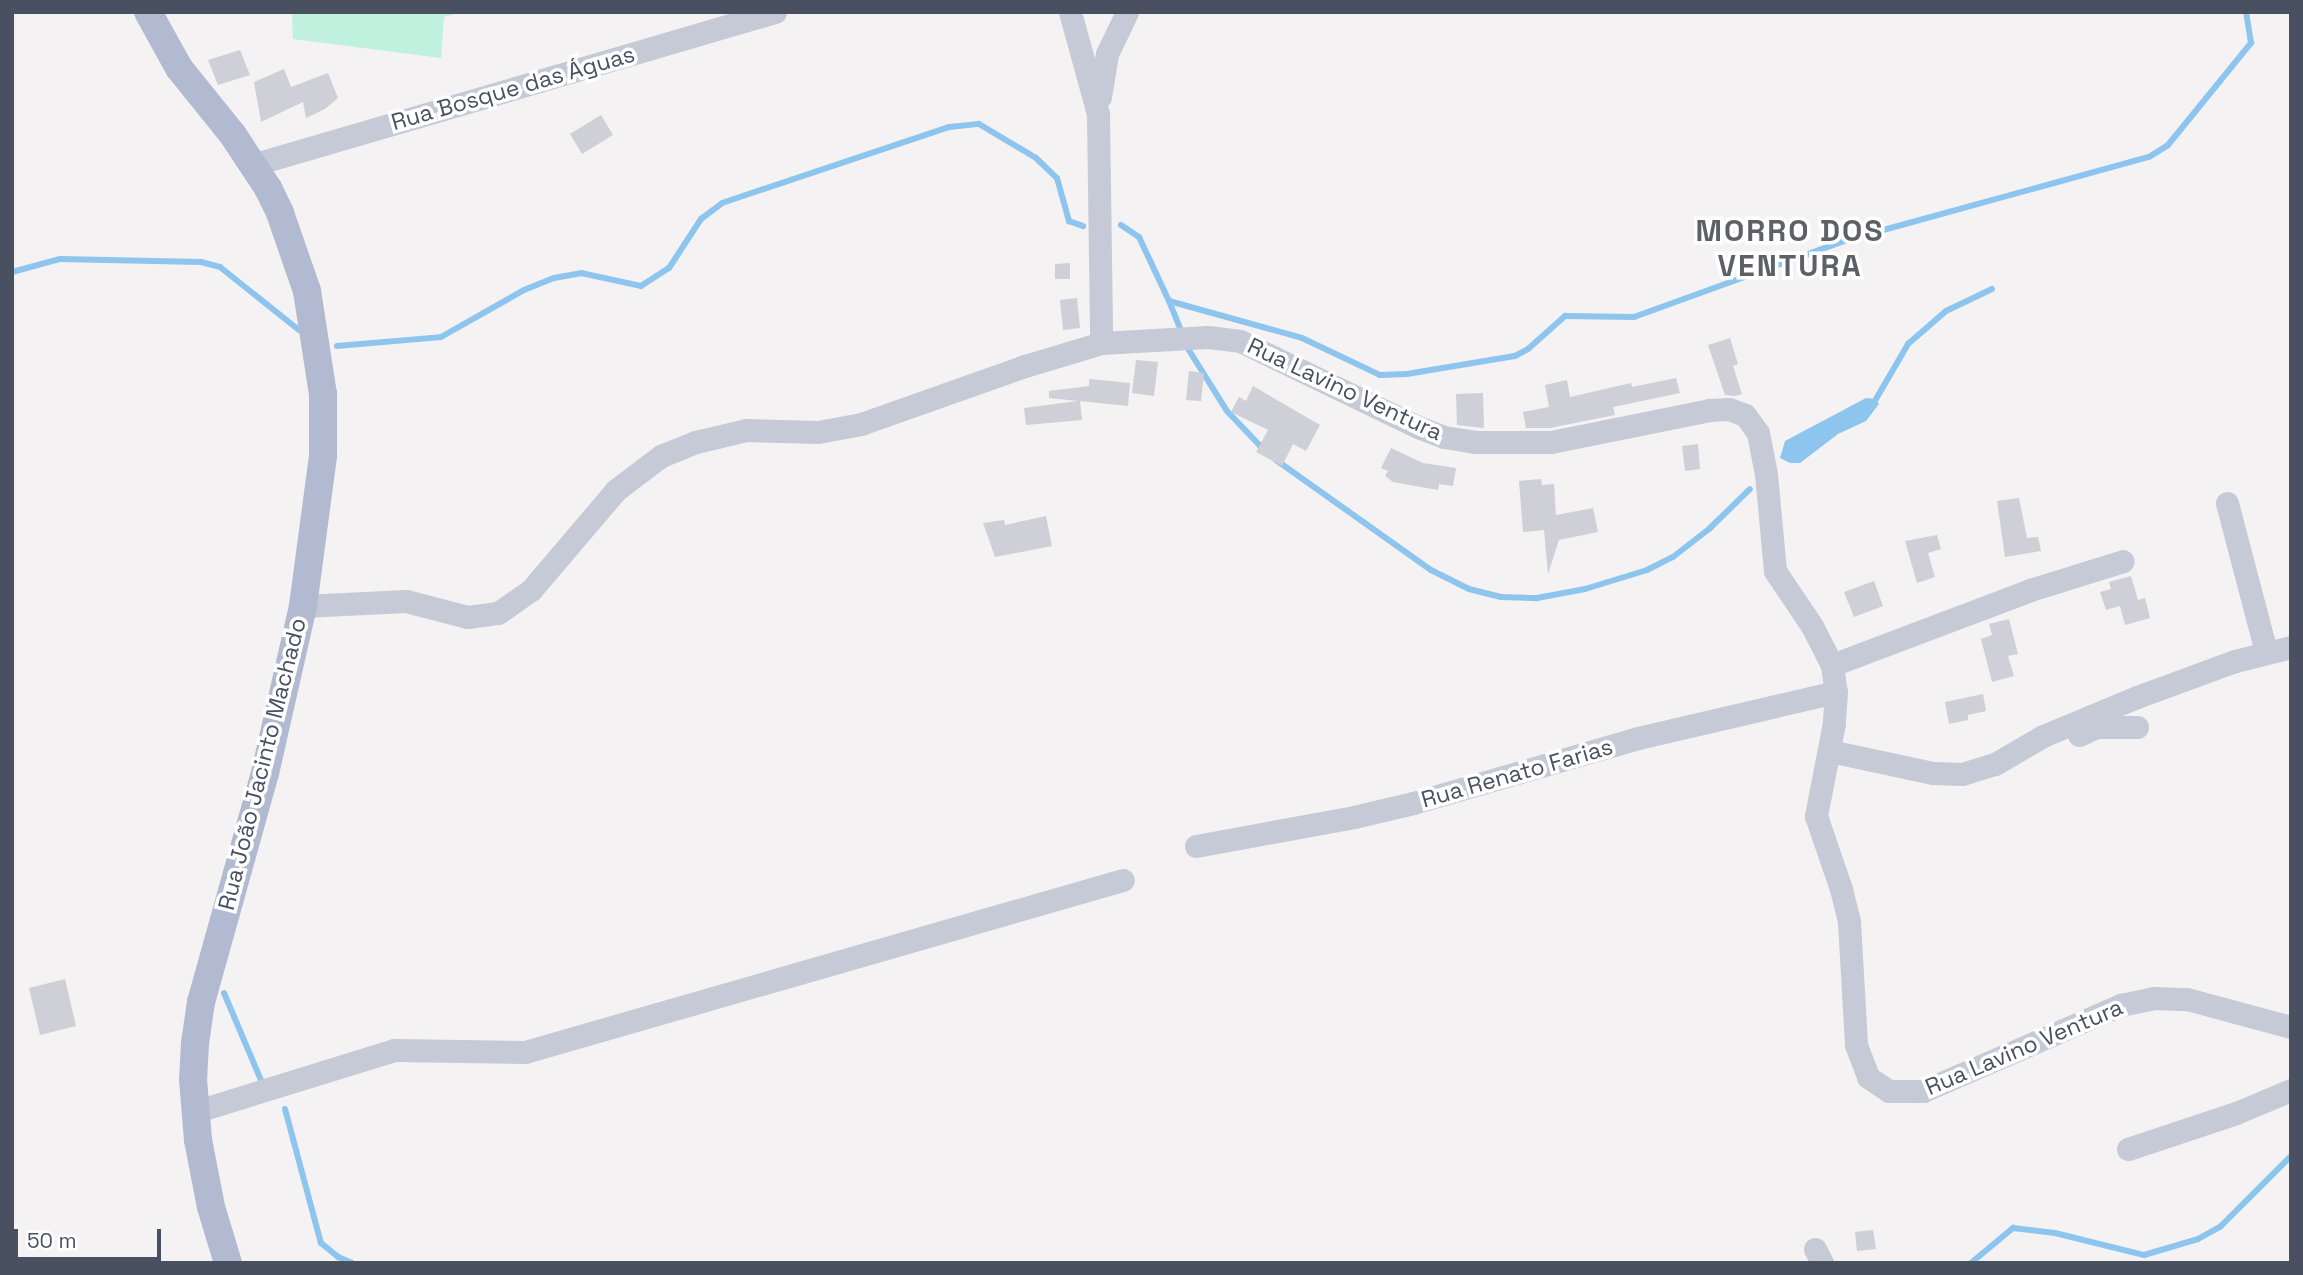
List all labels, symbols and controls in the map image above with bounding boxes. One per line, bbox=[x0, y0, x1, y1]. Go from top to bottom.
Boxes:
street label: Rua Bosque das Águas bbox=[388, 40, 638, 136]
district label: MORRO DOS VENTURA bbox=[1697, 213, 1883, 284]
street label: Rua Lavino Ventura bbox=[1243, 332, 1447, 446]
street label: Rua João Jacinto Machado bbox=[212, 615, 312, 913]
street label: Rua Renato Farias bbox=[1418, 732, 1616, 814]
street label: Rua Lavino Ventura bbox=[1921, 993, 2127, 1101]
scale bar bbox=[18, 1216, 164, 1260]
text: 50 m bbox=[27, 1227, 77, 1254]

